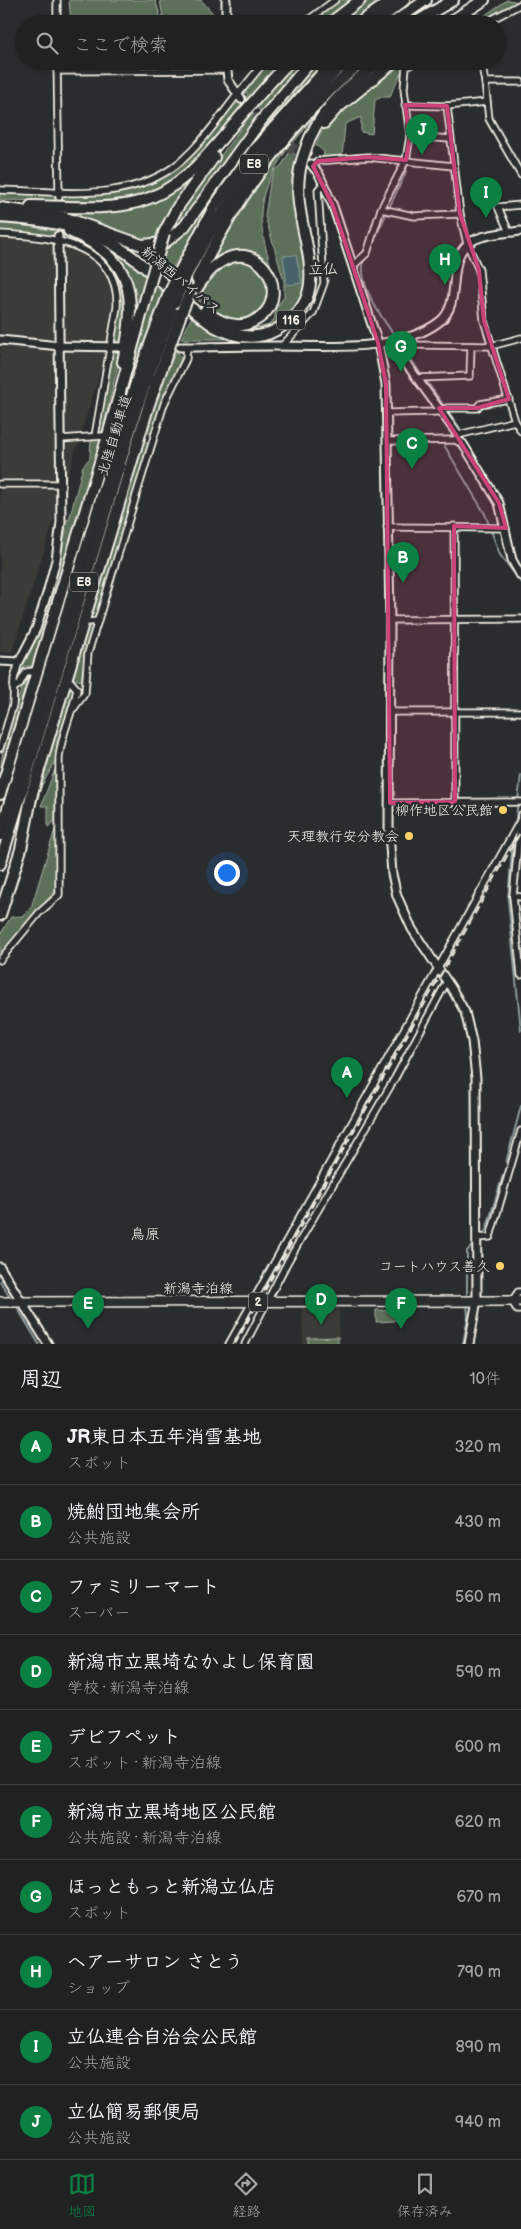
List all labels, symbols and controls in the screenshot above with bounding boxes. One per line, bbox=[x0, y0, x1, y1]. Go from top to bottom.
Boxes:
search box bbox=[15, 15, 506, 70]
icon: search bbox=[33, 29, 61, 57]
text: ここで検索 bbox=[73, 34, 168, 57]
pin: J bbox=[406, 114, 438, 155]
road number: E8 bbox=[240, 154, 268, 173]
pin: I bbox=[470, 177, 502, 218]
street label: 新潟西バイパス bbox=[138, 242, 224, 318]
pin: H bbox=[429, 244, 461, 285]
district label: 立仏 bbox=[308, 260, 338, 279]
road number: 116 bbox=[277, 310, 305, 330]
pin: G bbox=[385, 331, 417, 372]
street label: 北陸自動車道 bbox=[94, 392, 135, 478]
pin: C bbox=[396, 428, 428, 469]
pin: B bbox=[387, 542, 419, 583]
road number: E8 bbox=[70, 572, 98, 592]
place label: 柳作地区公民館 bbox=[395, 802, 493, 819]
marker: 柳作地区公民館 bbox=[497, 804, 509, 816]
place label: 天理教行安分教会 bbox=[287, 828, 399, 845]
marker: 天理教行安分教会 bbox=[403, 830, 415, 842]
your location bbox=[214, 860, 240, 886]
pin: A bbox=[331, 1057, 363, 1098]
district label: 鳥原 bbox=[130, 1225, 160, 1244]
place label: コートハウス善久 bbox=[379, 1258, 490, 1275]
marker: コートハウス善久 bbox=[494, 1260, 506, 1272]
street label: 新潟寺泊線 bbox=[163, 1280, 233, 1297]
pin: D bbox=[305, 1284, 337, 1325]
pin: E bbox=[72, 1288, 104, 1329]
pin: F bbox=[385, 1288, 417, 1329]
road number: 2 bbox=[249, 1292, 267, 1311]
text: 周辺 bbox=[20, 1367, 62, 1392]
text: 10件 bbox=[469, 1370, 501, 1389]
text: JR東日本五年消雪基地 bbox=[67, 1426, 261, 1449]
text: A bbox=[31, 1438, 41, 1457]
text: 320 m bbox=[455, 1438, 501, 1457]
text: スポット bbox=[67, 1454, 131, 1473]
text: 焼鮒団地集会所 bbox=[67, 1501, 200, 1524]
text: B bbox=[30, 1513, 42, 1532]
text: 430 m bbox=[454, 1513, 501, 1532]
text: 公共施設 bbox=[67, 1529, 131, 1548]
text: ファミリーマート bbox=[67, 1576, 220, 1599]
text: C bbox=[30, 1588, 42, 1607]
text: 560 m bbox=[455, 1588, 501, 1607]
text: スーパー bbox=[67, 1604, 130, 1623]
text: 新潟市立黒埼なかよし保育園 bbox=[67, 1651, 314, 1674]
text: D bbox=[30, 1663, 42, 1682]
text: 590 m bbox=[456, 1663, 501, 1682]
text: 学校 · 新潟寺泊線 bbox=[67, 1679, 189, 1698]
text: デビフペット bbox=[67, 1726, 181, 1749]
text: E bbox=[31, 1738, 41, 1757]
text: 600 m bbox=[455, 1738, 501, 1757]
text: スポット · 新潟寺泊線 bbox=[67, 1754, 221, 1773]
text: 新潟市立黒埼地区公民館 bbox=[67, 1801, 276, 1824]
text: F bbox=[31, 1813, 41, 1832]
text: 620 m bbox=[455, 1813, 501, 1832]
text: 公共施設 · 新潟寺泊線 bbox=[67, 1829, 221, 1848]
text: ほっともっと新潟立仏店 bbox=[67, 1876, 276, 1899]
text: G bbox=[30, 1888, 42, 1907]
text: 670 m bbox=[456, 1888, 501, 1907]
text: スポット bbox=[67, 1904, 131, 1923]
text: ヘアーサロン さとう bbox=[67, 1951, 243, 1974]
text: H bbox=[30, 1963, 42, 1982]
text: 790 m bbox=[457, 1963, 501, 1982]
text: ショップ bbox=[67, 1979, 130, 1998]
text: 立仏連合自治会公民館 bbox=[67, 2026, 257, 2049]
text: I bbox=[33, 2038, 39, 2057]
text: 890 m bbox=[455, 2038, 501, 2057]
text: 公共施設 bbox=[67, 2054, 131, 2073]
text: 立仏簡易郵便局 bbox=[67, 2101, 200, 2124]
text: J bbox=[32, 2113, 40, 2132]
text: 940 m bbox=[455, 2113, 501, 2132]
text: 公共施設 bbox=[67, 2129, 131, 2148]
tab: 地図 bbox=[68, 2170, 96, 2220]
tab: 経路 bbox=[232, 2170, 260, 2220]
tab: 保存済み bbox=[397, 2170, 453, 2220]

